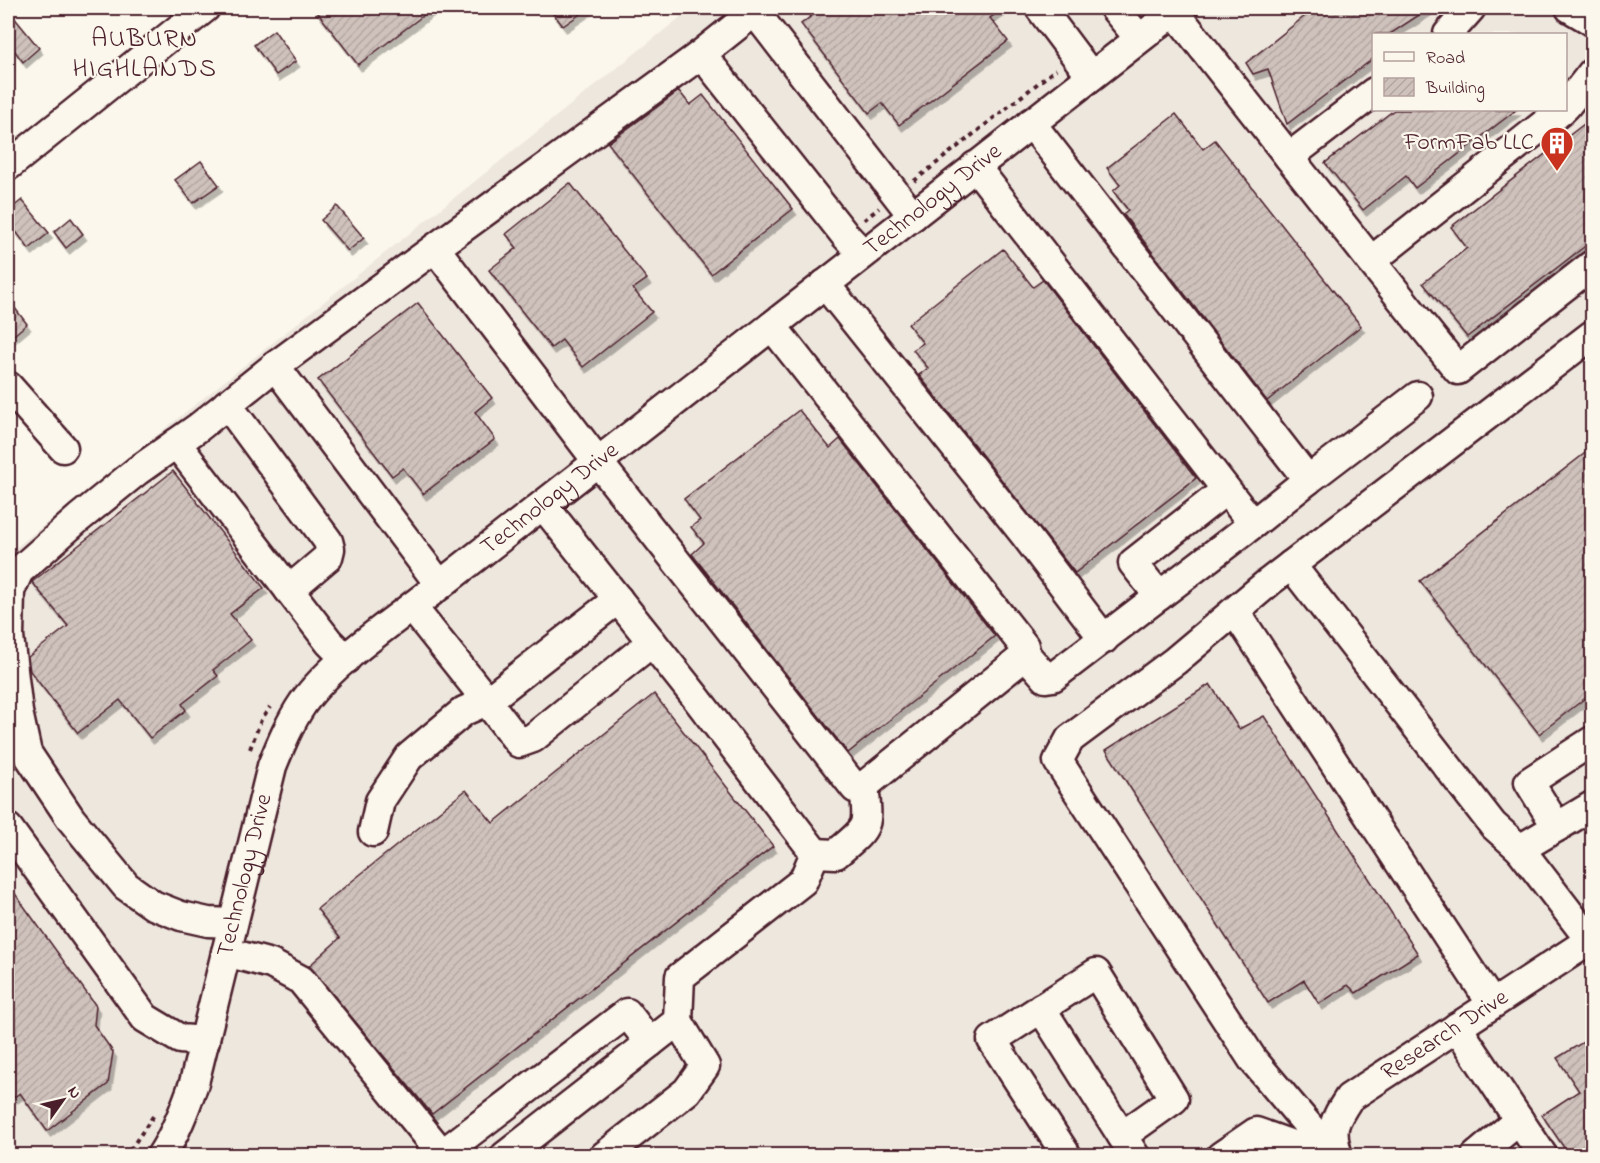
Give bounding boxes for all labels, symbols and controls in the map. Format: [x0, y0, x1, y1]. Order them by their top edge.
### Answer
district label: AUBURN HIGHLANDS [72, 21, 218, 89]
legend [1372, 33, 1567, 111]
text: Road [1426, 46, 1465, 72]
text: Building [1425, 76, 1485, 103]
building icon: FormFab LLC [1539, 125, 1575, 172]
place label: FormFab LLC [1403, 126, 1534, 161]
street label: Technology Drive [856, 135, 1010, 265]
street label: Technology Drive [473, 434, 627, 564]
street label: Technology Drive [208, 790, 282, 961]
street label: Research Drive [1374, 981, 1516, 1090]
north arrow [33, 1070, 93, 1130]
text: N [61, 1082, 87, 1104]

